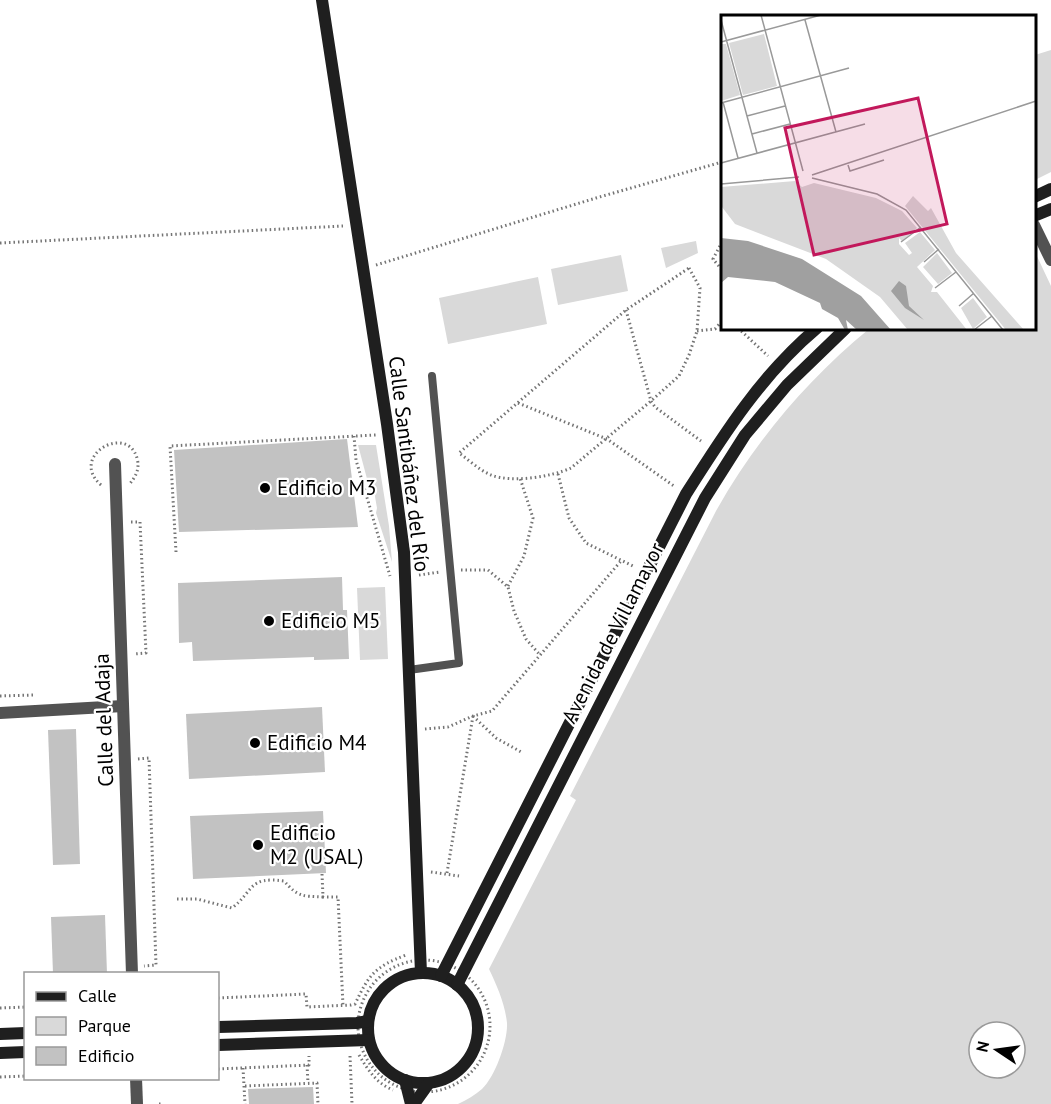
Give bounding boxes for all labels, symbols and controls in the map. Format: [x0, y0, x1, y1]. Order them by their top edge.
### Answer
inset map [721, 15, 1036, 330]
street label: Calle Santibáñez del Río [383, 354, 436, 573]
place label: Edificio M3 [277, 474, 377, 501]
marker: Edificio M3 [258, 481, 272, 495]
street label: Avenida de Villamayor [555, 538, 670, 728]
place label: Edificio M5 [281, 607, 381, 634]
marker: Edificio M5 [262, 614, 276, 628]
street label: Calle del Adaja [88, 653, 119, 787]
place label: Edificio M4 [267, 729, 367, 756]
marker: Edificio M4 [248, 736, 262, 750]
place label: Edificio M2 (USAL) [270, 819, 363, 870]
marker: Edificio M2 (USAL) [251, 838, 265, 852]
legend [24, 972, 219, 1080]
text: Calle [78, 984, 117, 1007]
text: Parque [78, 1014, 131, 1037]
north arrow [967, 1020, 1027, 1080]
text: N [971, 1039, 993, 1054]
text: Edificio [78, 1044, 134, 1067]

